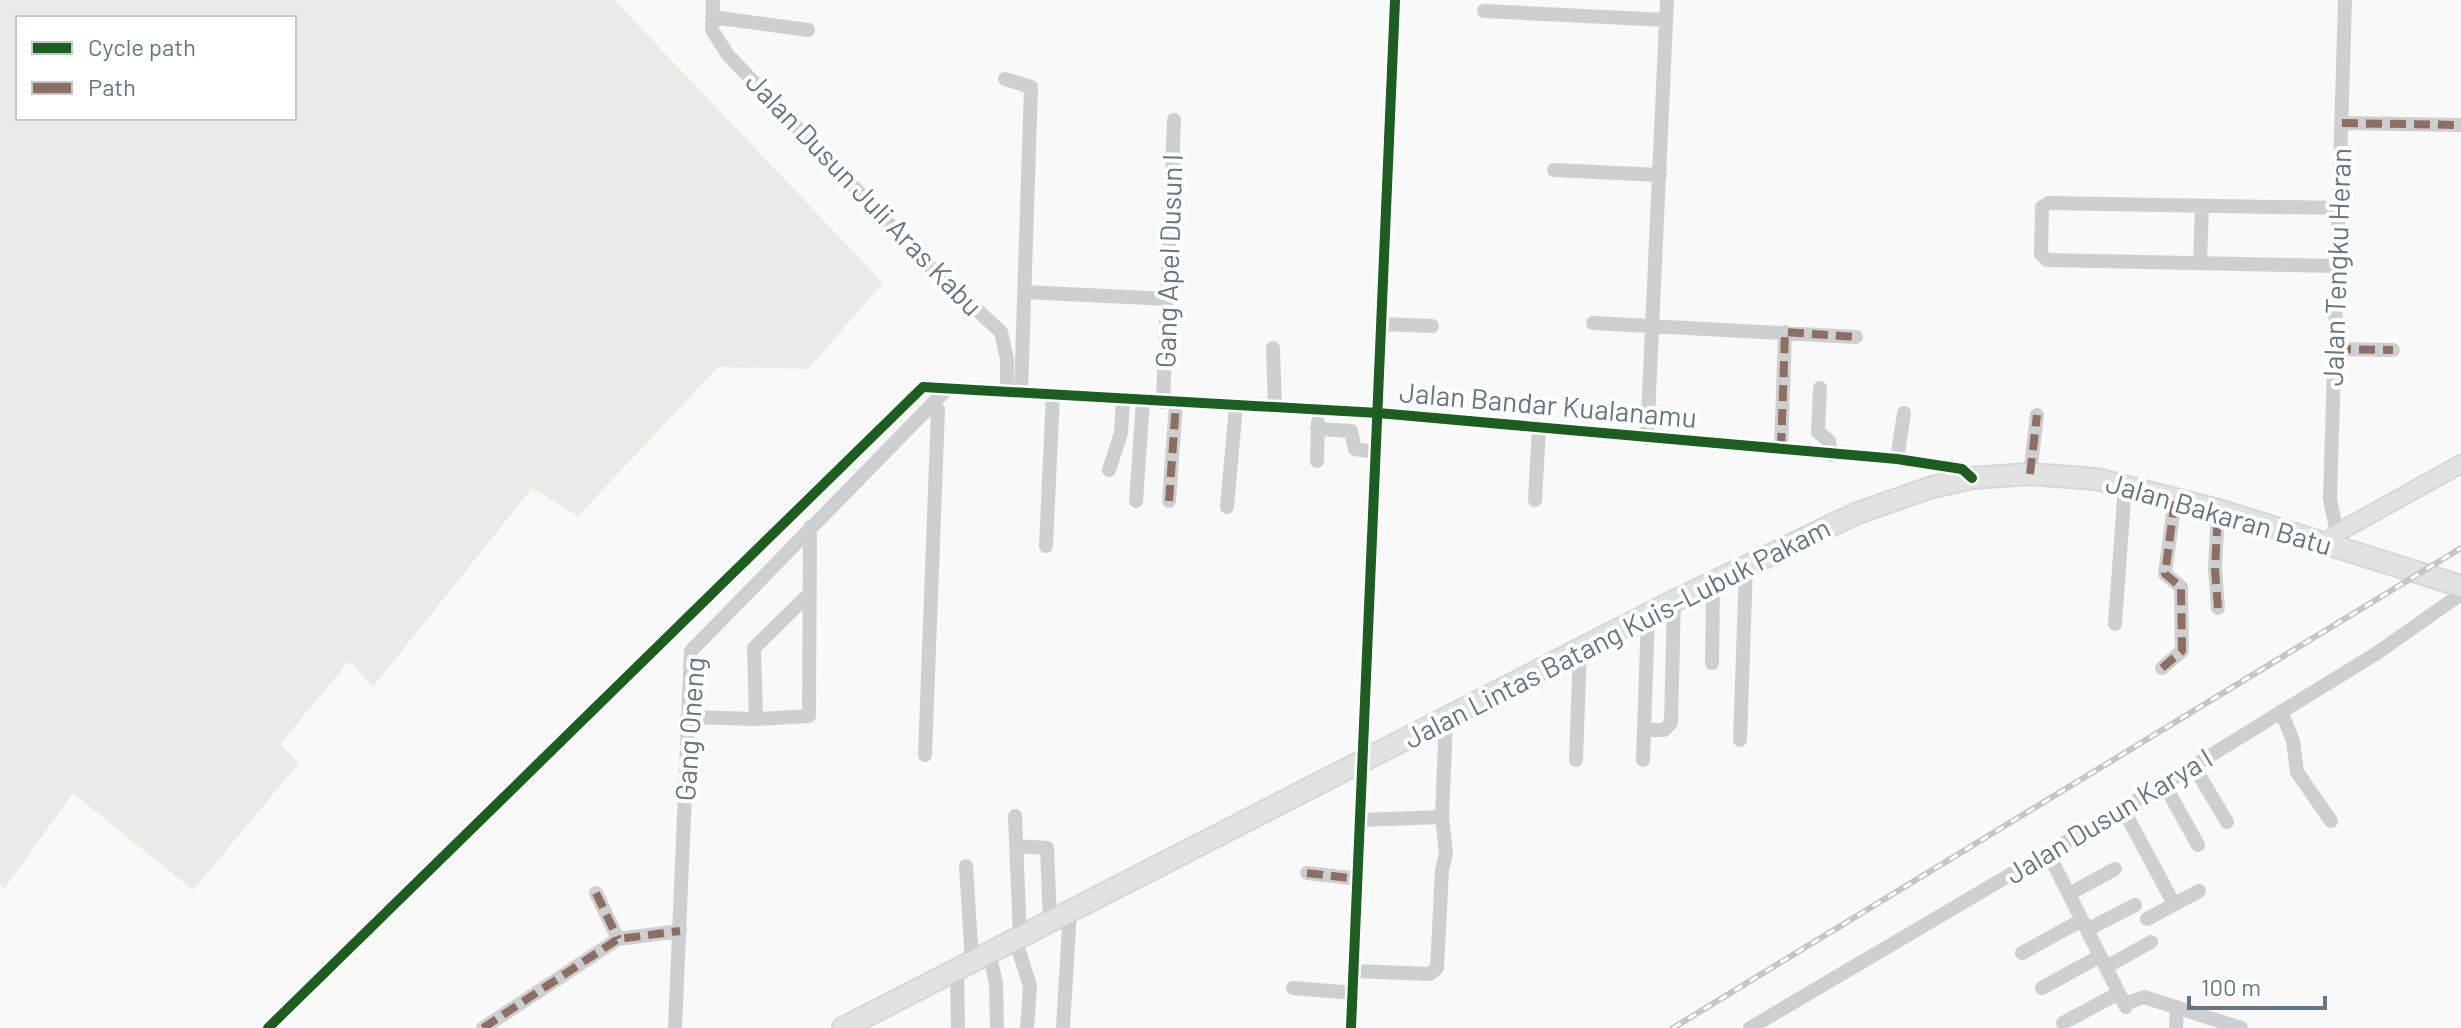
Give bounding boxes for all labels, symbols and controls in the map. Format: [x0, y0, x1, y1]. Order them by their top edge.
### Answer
legend [16, 16, 296, 120]
text: Cycle path [88, 32, 196, 61]
street label: Jalan Dusun Juli Aras Kabu [739, 64, 990, 322]
text: Path [88, 72, 136, 101]
street label: Jalan Tengku Heran [2315, 147, 2357, 387]
street label: Gang Apel Dusun I [1147, 153, 1189, 369]
street label: Jalan Bandar Kualanamu [1398, 374, 1698, 434]
street label: Jalan Bakaran Batu [2102, 465, 2336, 562]
street label: Jalan Lintas Batang Kuis–Lubuk Pakam [1398, 509, 1835, 755]
street label: Gang Oneng [667, 656, 711, 802]
street label: Jalan Dusun Karya I [1999, 740, 2218, 890]
scale bar [2189, 960, 2325, 1010]
text: 100 m [2201, 972, 2261, 1001]

